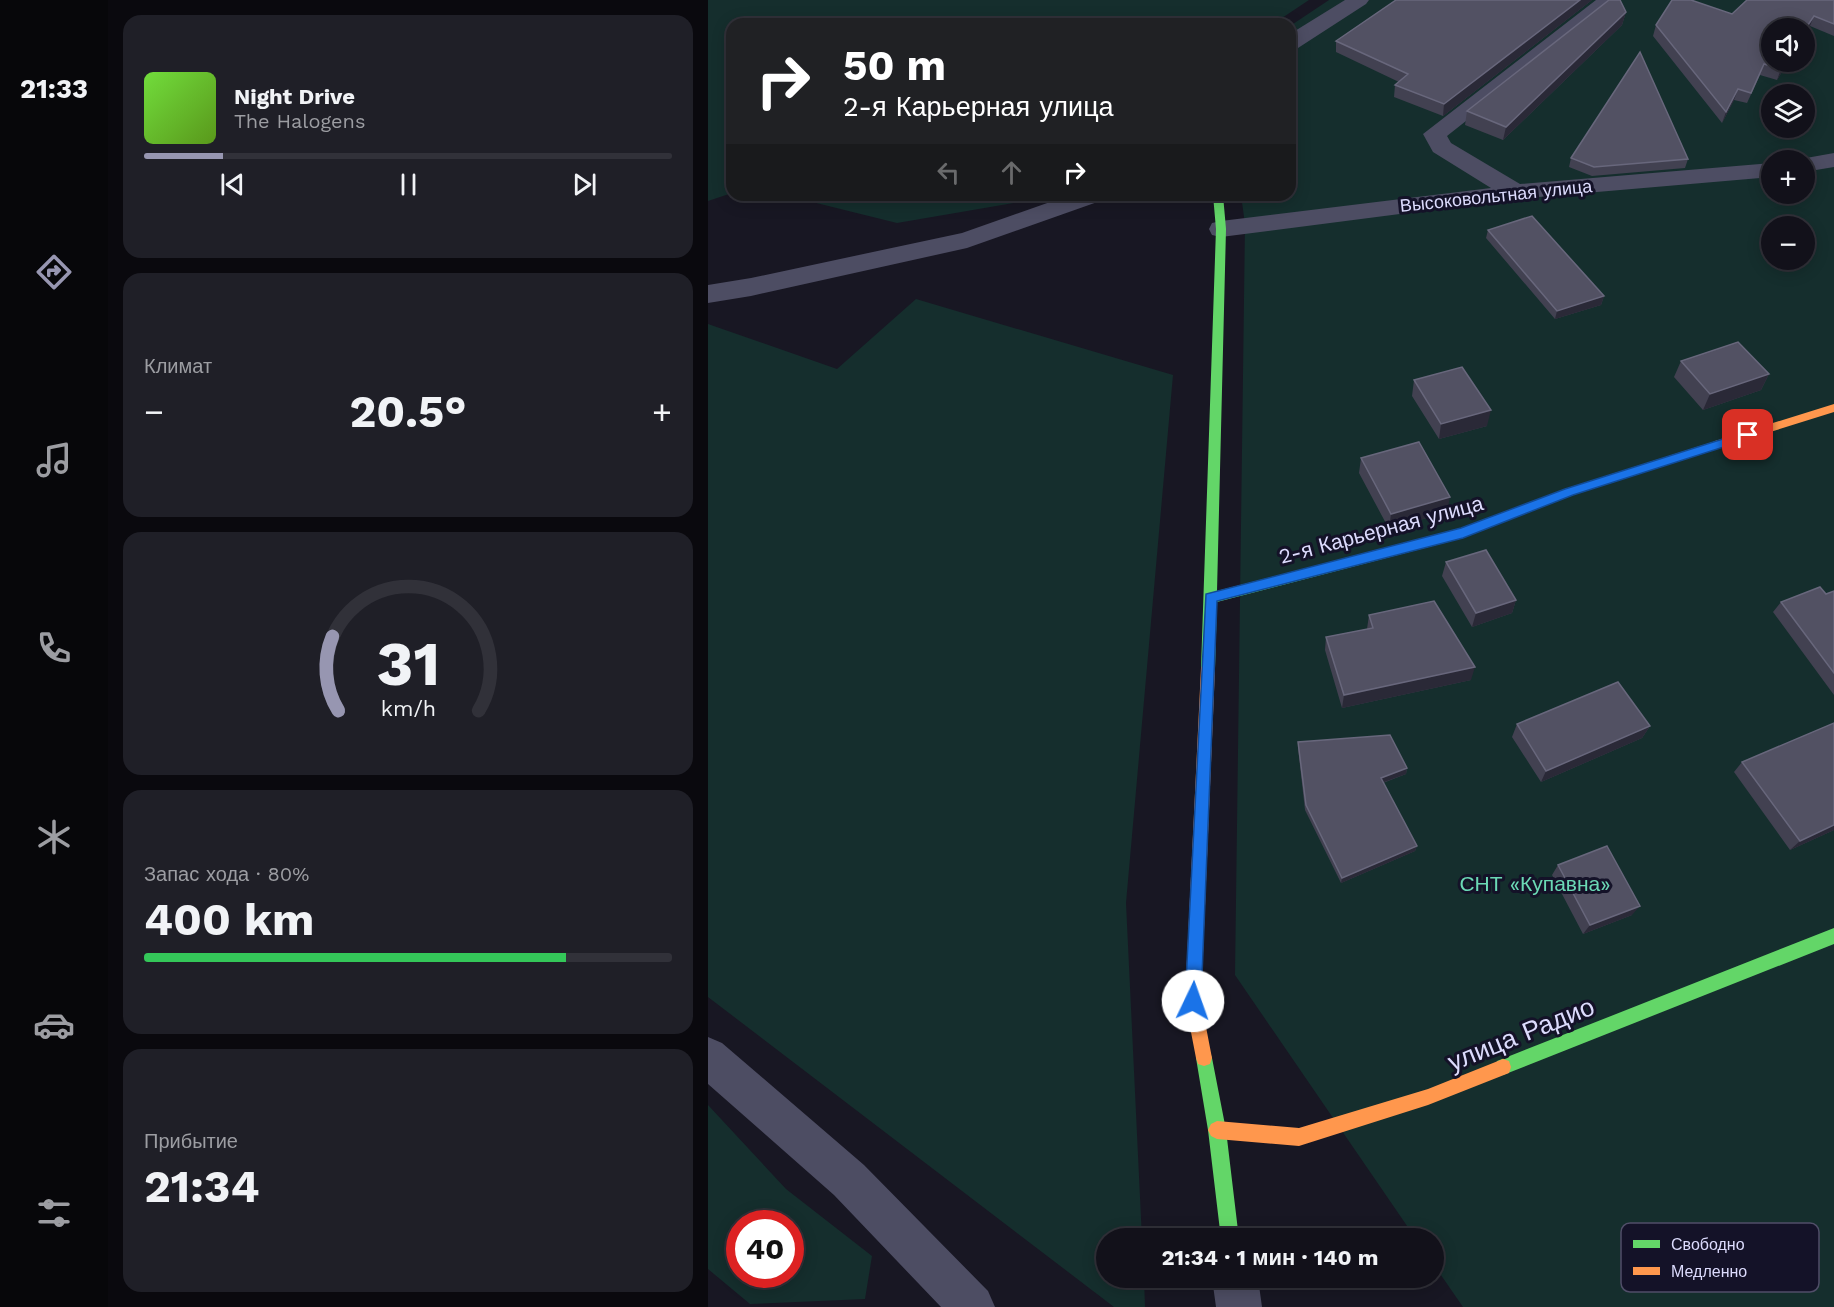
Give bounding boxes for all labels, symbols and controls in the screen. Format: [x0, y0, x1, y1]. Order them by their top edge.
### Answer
map controls [1761, 18, 1815, 270]
button: sound [1761, 18, 1815, 72]
text: 50 m [843, 41, 946, 90]
icon: right [744, 42, 822, 120]
text: 21:33 [20, 73, 88, 105]
text: Night Drive [234, 84, 355, 109]
button: layers [1761, 84, 1815, 138]
text: 2-я Карьерная улица [843, 91, 1114, 123]
text: The Halogens [234, 109, 366, 133]
button: + [1761, 150, 1815, 204]
icon: left [932, 156, 965, 189]
icon: ahead [995, 156, 1028, 189]
icon: right [1058, 156, 1091, 189]
icon: previous [216, 168, 249, 201]
icon: pause [392, 168, 425, 201]
icon: next [568, 168, 601, 201]
street label: Высоковольтная улица [1399, 175, 1594, 216]
button: − [1761, 216, 1815, 270]
icon: directions [33, 251, 75, 293]
text: Климат [144, 354, 212, 378]
text: 20.5° [350, 385, 466, 438]
text: − [144, 392, 164, 431]
text: + [652, 392, 672, 431]
pin [1722, 409, 1773, 460]
icon: arrive [1731, 418, 1764, 451]
icon: music [33, 439, 75, 481]
street label: 2-я Карьерная улица [1276, 490, 1486, 569]
icon: phone [33, 627, 75, 669]
text: 31 [376, 627, 440, 700]
text: km/h [380, 696, 436, 721]
icon: climate [33, 816, 75, 858]
text: Запас хода · 80% [144, 862, 309, 886]
park label: СНТ «Купавна» [1459, 871, 1611, 896]
text: 400 km [144, 893, 314, 946]
position arrow [1161, 969, 1225, 1033]
street label: улица Радио [1443, 991, 1599, 1077]
icon: car [33, 1004, 75, 1046]
text: Прибытие [144, 1129, 238, 1153]
text: 21:34 [144, 1160, 260, 1213]
icon: filters [33, 1192, 75, 1234]
speed limit sign: 40 [726, 1210, 804, 1288]
legend [1621, 1223, 1819, 1292]
text: Свободно [1671, 1235, 1745, 1254]
text: 21:34 · 1 мин · 140 m [1161, 1245, 1379, 1270]
text: Медленно [1671, 1262, 1747, 1281]

